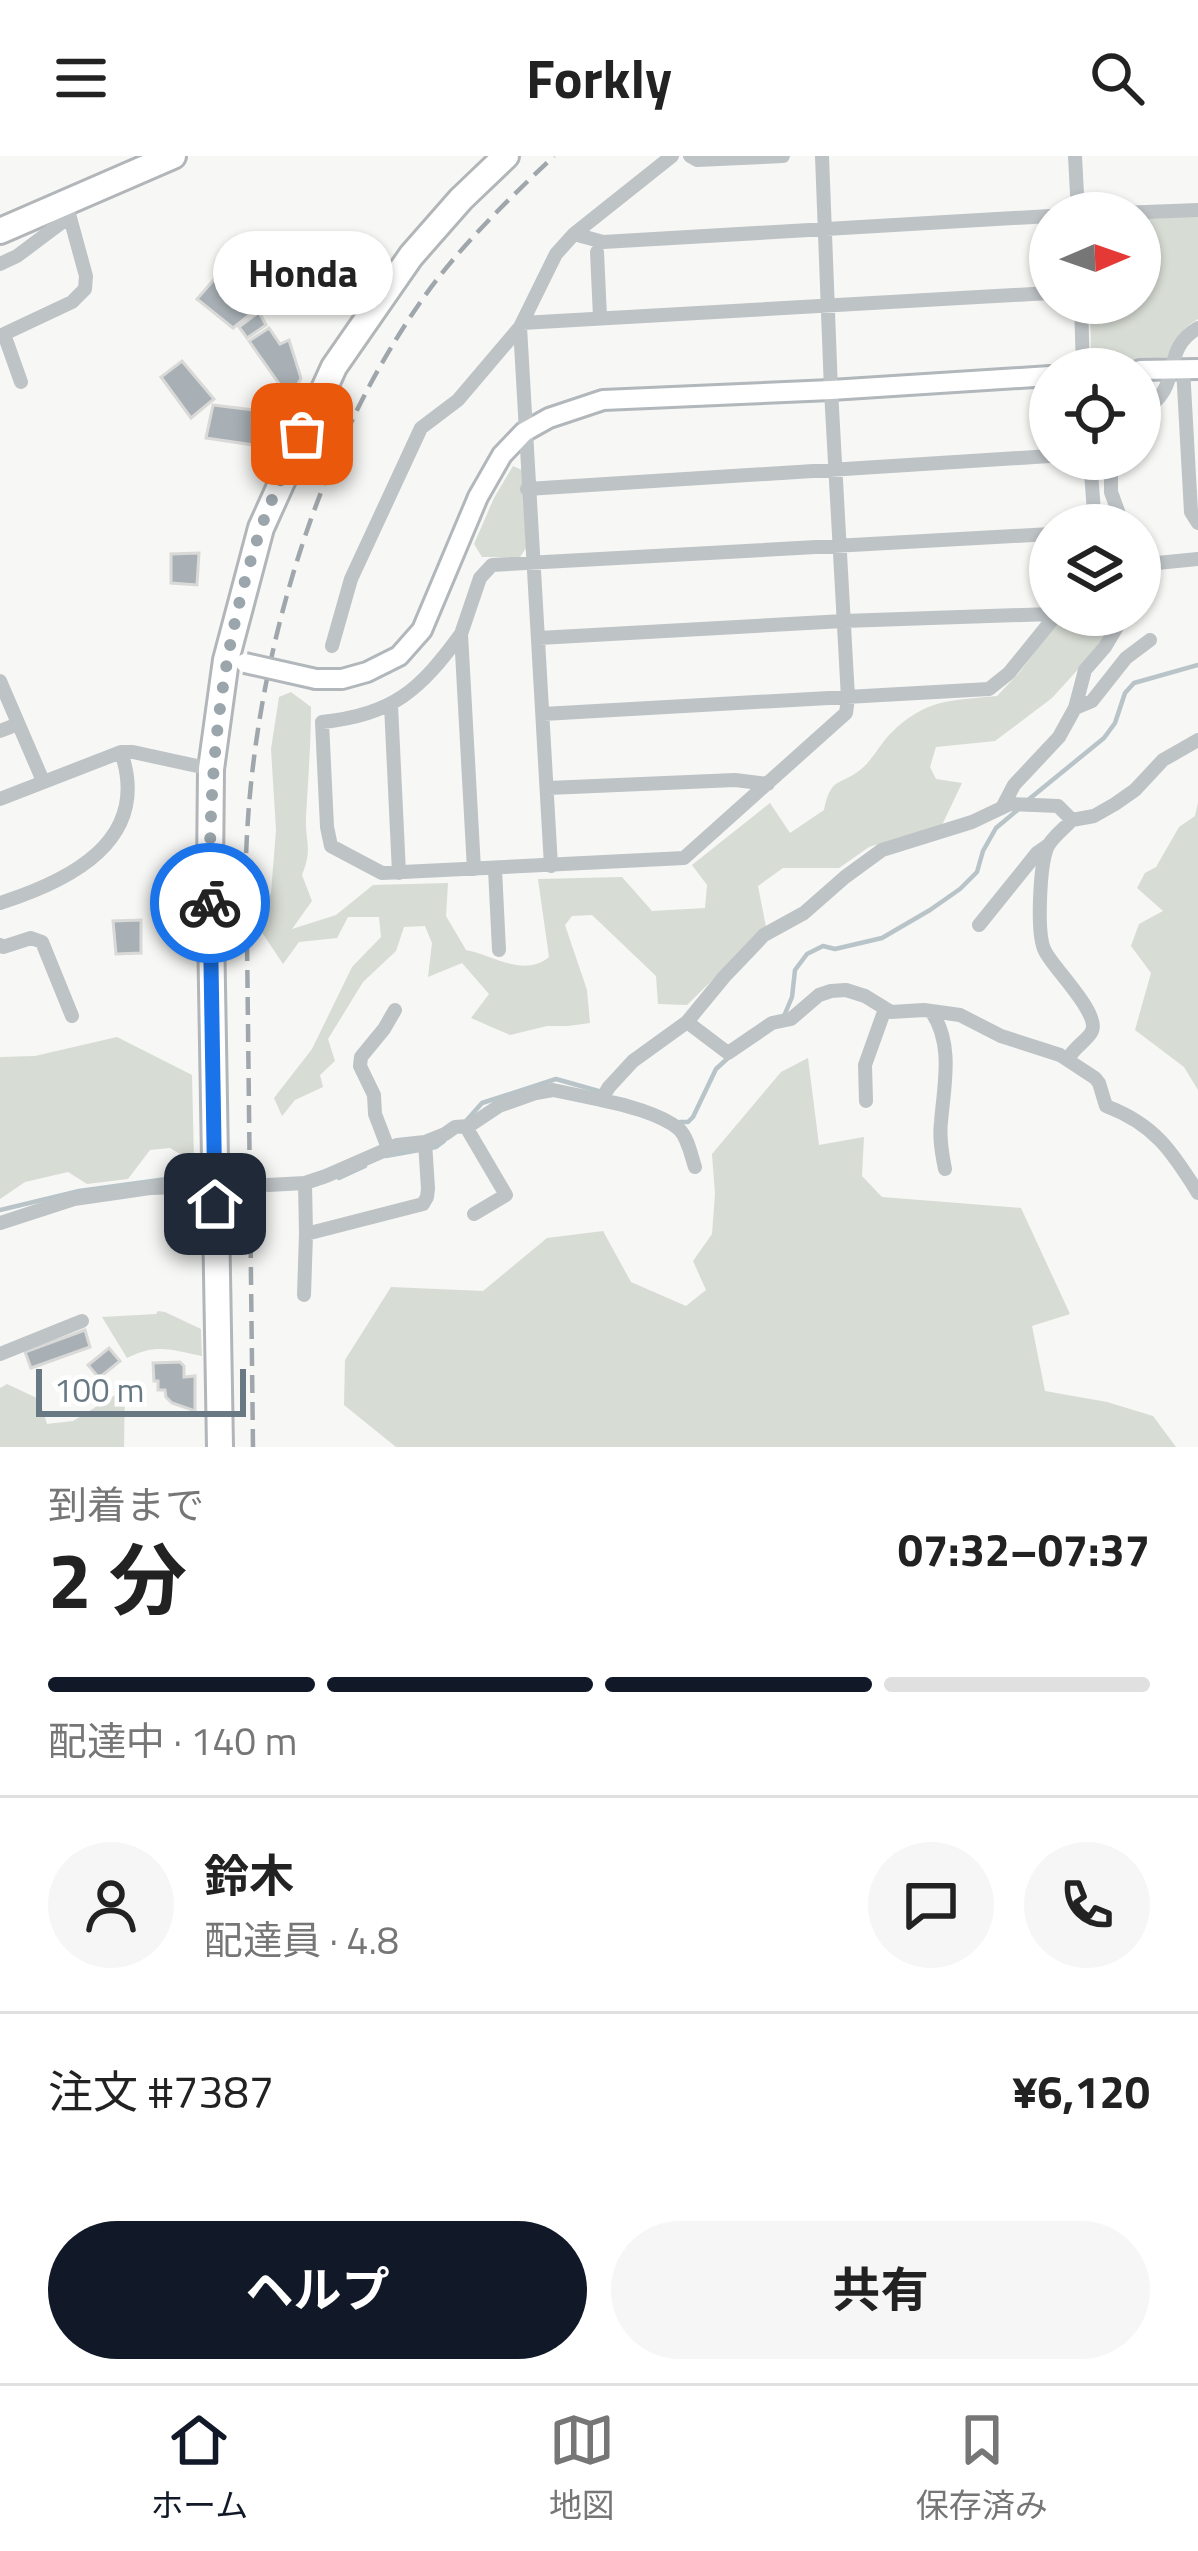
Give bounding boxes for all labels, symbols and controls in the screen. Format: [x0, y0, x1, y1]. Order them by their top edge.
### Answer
text: Forkly [526, 37, 672, 119]
icon: menu [48, 45, 114, 111]
icon: search [1084, 45, 1150, 111]
north arrow [1029, 192, 1161, 324]
map controls [1029, 192, 1161, 636]
callout: Honda [212, 230, 392, 314]
text: Honda [248, 243, 358, 302]
button: locate [1029, 348, 1161, 480]
pin [251, 383, 353, 485]
icon: bag [269, 401, 335, 467]
button: layers [1029, 504, 1161, 636]
courier [150, 843, 270, 963]
icon: bike [177, 870, 243, 936]
pin [164, 1153, 266, 1255]
icon: home [182, 1171, 248, 1237]
scale bar [36, 1363, 246, 1416]
text: 100 m [54, 1365, 144, 1415]
text: 到着まで [48, 1475, 204, 1534]
text: 07:32–07:37 [898, 1515, 1150, 1583]
text: 2 分 [48, 1520, 187, 1638]
text: 配達中 · 140 m [48, 1711, 297, 1770]
text: 鈴木 [204, 1841, 294, 1909]
button: person [48, 1842, 174, 1968]
button: chat [868, 1842, 994, 1968]
button: phone [1024, 1842, 1150, 1968]
text: 配達員 · 4.8 [204, 1910, 399, 1969]
text: 注文 #7387 [48, 2057, 274, 2125]
text: ¥6,120 [1012, 2057, 1150, 2125]
button: ヘルプ [48, 2221, 587, 2359]
button: 共有 [611, 2221, 1150, 2359]
tab: ホーム [150, 2407, 248, 2530]
tab: 地図 [549, 2407, 615, 2530]
tab: 保存済み [916, 2407, 1048, 2530]

